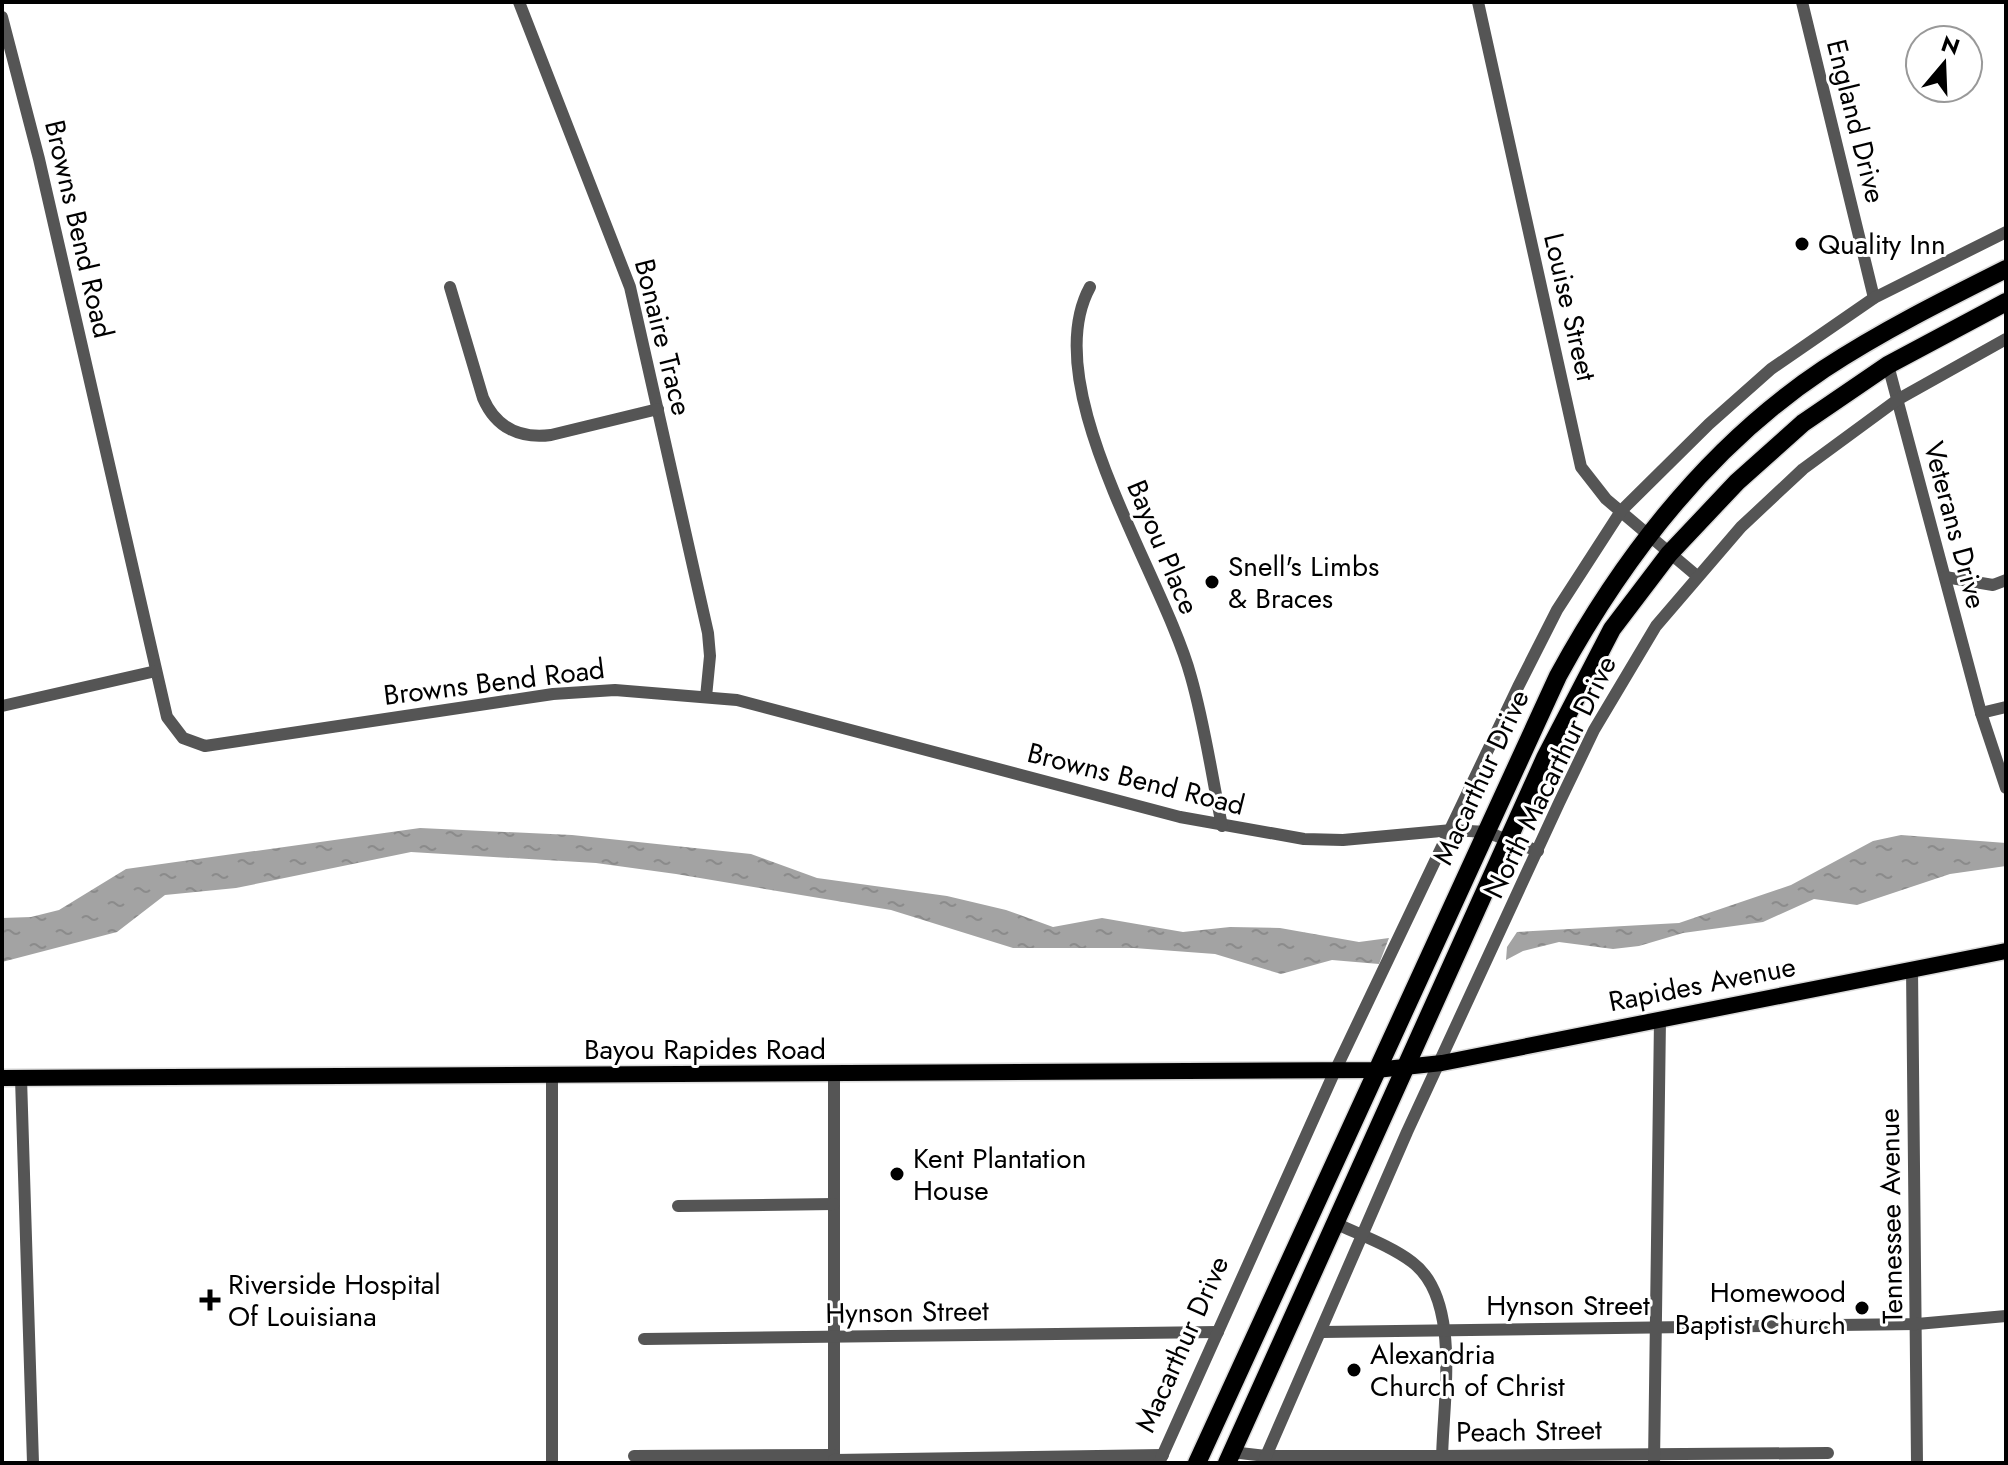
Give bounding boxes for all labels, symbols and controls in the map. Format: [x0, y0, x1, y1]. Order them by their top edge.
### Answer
north arrow [1904, 24, 1984, 104]
text: N [1937, 27, 1964, 63]
street label: England Drive [1816, 35, 1896, 207]
street label: Browns Bend Road [34, 116, 124, 342]
place label: Quality Inn [1818, 224, 1946, 265]
street label: Louise Street [1533, 229, 1607, 385]
marker: Quality Inn [1793, 235, 1811, 253]
street label: Bonaire Trace [624, 254, 702, 420]
street label: Veterans Drive [1913, 437, 1997, 613]
street label: Bayou Place [1116, 473, 1210, 621]
place label: Snell's Limbs & Braces [1228, 546, 1379, 619]
marker: Snell's Limbs & Braces [1203, 573, 1221, 591]
street label: Browns Bend Road [381, 648, 607, 716]
street label: North Macarthur Drive [1473, 649, 1627, 905]
street label: Macarthur Drive [1422, 683, 1540, 871]
street label: Browns Bend Road [1023, 732, 1249, 826]
street label: Rapides Avenue [1605, 946, 1799, 1022]
street label: Bayou Rapides Road [584, 1029, 826, 1070]
street label: Tennessee Avenue [1869, 1108, 1913, 1324]
place label: Kent Plantation House [913, 1138, 1086, 1211]
marker: Kent Plantation House [888, 1165, 906, 1183]
street label: Macarthur Drive [1125, 1249, 1239, 1439]
place label: Riverside Hospital Of Louisiana [228, 1264, 441, 1337]
place label: Homewood Baptist Church [1675, 1272, 1846, 1345]
street label: Hynson Street [1486, 1285, 1650, 1326]
marker: Riverside Hospital Of Louisiana [199, 1289, 221, 1311]
street label: Hynson Street [825, 1290, 989, 1334]
marker: Homewood Baptist Church [1853, 1299, 1871, 1317]
place label: Alexandria Church of Christ [1370, 1334, 1565, 1407]
marker: Alexandria Church of Christ [1345, 1361, 1363, 1379]
street label: Peach Street [1456, 1409, 1602, 1453]

